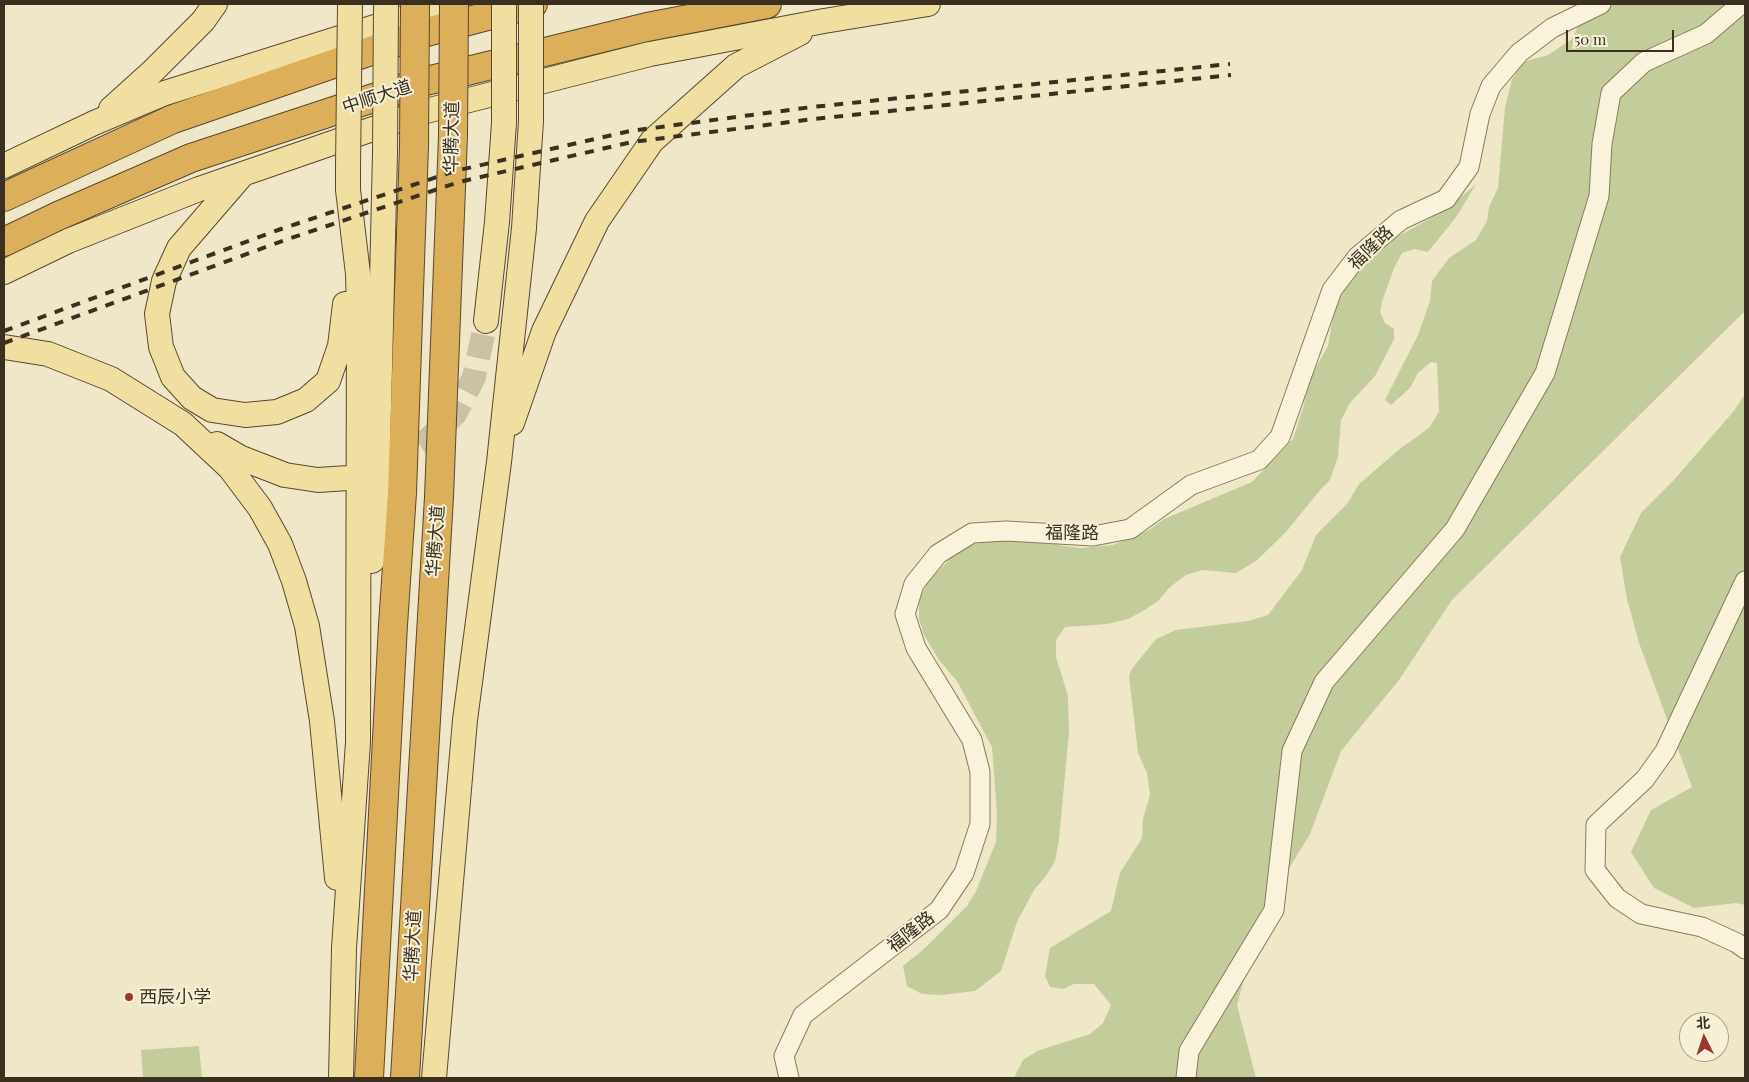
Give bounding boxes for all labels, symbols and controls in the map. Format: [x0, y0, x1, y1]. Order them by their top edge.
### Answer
scale bar [1569, 20, 1676, 52]
text: 50 m [1574, 29, 1606, 49]
street label: 中顺大道 [339, 76, 415, 118]
street label: 华腾大道 [441, 101, 463, 173]
street label: 福隆路 [1344, 221, 1398, 275]
street label: 华腾大道 [423, 504, 449, 578]
street label: 福隆路 [1045, 522, 1099, 544]
street label: 福隆路 [883, 907, 939, 957]
street label: 华腾大道 [400, 909, 426, 983]
place label: 西辰小学 [139, 986, 211, 1008]
marker: 西辰小学 [123, 991, 135, 1003]
north arrow [1679, 1012, 1729, 1062]
text: 北 [1695, 1013, 1711, 1033]

